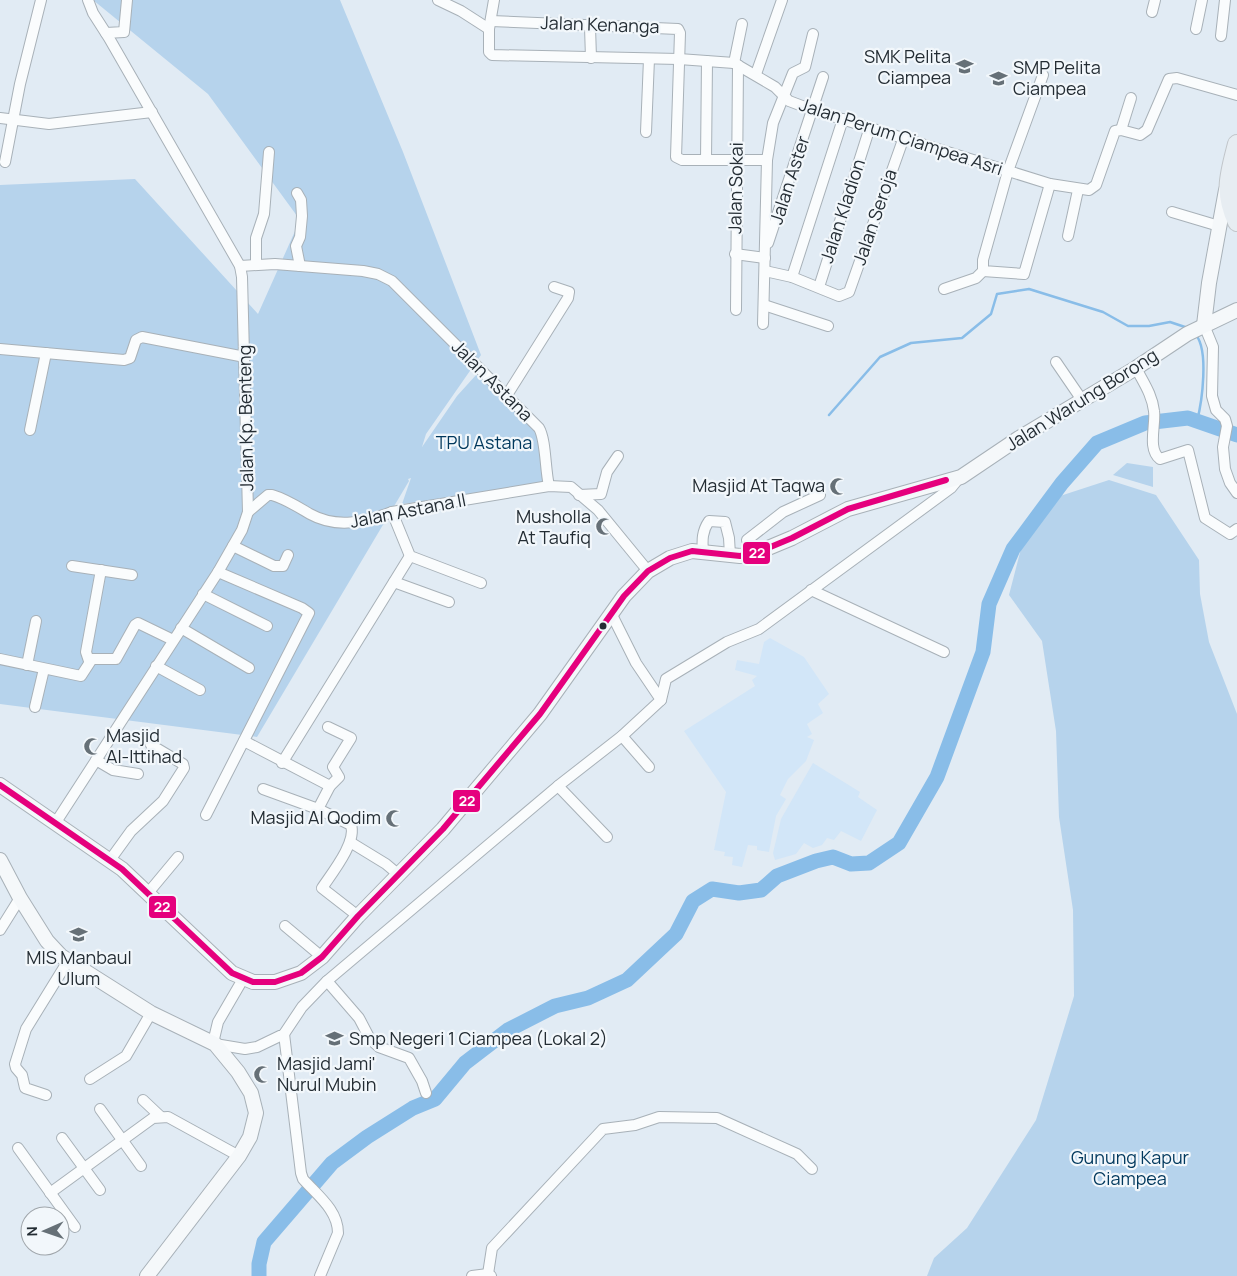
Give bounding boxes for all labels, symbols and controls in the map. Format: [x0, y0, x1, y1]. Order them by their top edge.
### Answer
street label: Jalan Kenanga [540, 10, 660, 38]
place label: SMK Pelita Ciampea [864, 44, 951, 89]
place label: SMP Pelita Ciampea [1013, 55, 1101, 100]
school or university icon: SMK Pelita Ciampea [955, 57, 975, 77]
school or university icon: SMP Pelita Ciampea [989, 68, 1009, 88]
street label: Jalan Perum Ciampea Asri [796, 92, 1006, 180]
street label: Jalan Aster [763, 132, 815, 227]
street label: Jalan Sokai [722, 142, 748, 234]
street label: Jalan Kladion [814, 156, 870, 266]
street label: Jalan Seroja [846, 166, 902, 268]
street label: Jalan Astana [447, 334, 539, 426]
street label: Jalan Warung Borong [1001, 343, 1162, 456]
street label: Jalan Kp. Benteng [232, 345, 258, 491]
park label: TPU Astana [436, 430, 532, 454]
place label: Masjid At Taqwa [692, 473, 825, 497]
mosque icon: Masjid At Taqwa [829, 476, 849, 496]
street label: Jalan Astana II [348, 487, 468, 533]
place label: Musholla At Taufiq [516, 504, 591, 549]
mosque icon: Musholla At Taufiq [595, 517, 615, 537]
line badge: 22 [742, 541, 771, 565]
text: 22 [749, 543, 765, 562]
unlabelled marker [598, 621, 608, 631]
place label: Masjid Al-Ittihad [106, 723, 182, 768]
mosque icon: Masjid Al-Ittihad [82, 736, 102, 756]
line badge: 22 [452, 789, 481, 813]
text: 22 [459, 791, 475, 810]
place label: Masjid Al Qodim [250, 805, 381, 829]
mosque icon: Masjid Al Qodim [385, 808, 405, 828]
line badge: 22 [148, 895, 177, 919]
text: 22 [154, 897, 170, 916]
school or university icon: MIS Manbaul Ulum [69, 925, 89, 945]
place label: MIS Manbaul Ulum [26, 945, 132, 990]
place label: Smp Negeri 1 Ciampea (Lokal 2) [349, 1026, 608, 1050]
school or university icon: Smp Negeri 1 Ciampea (Lokal 2) [325, 1029, 345, 1049]
place label: Masjid Jami' Nurul Mubin [277, 1051, 376, 1096]
mosque icon: Masjid Jami' Nurul Mubin [253, 1064, 273, 1084]
park label: Gunung Kapur Ciampea [1071, 1145, 1190, 1190]
north arrow [20, 1206, 70, 1256]
text: N [22, 1226, 41, 1237]

